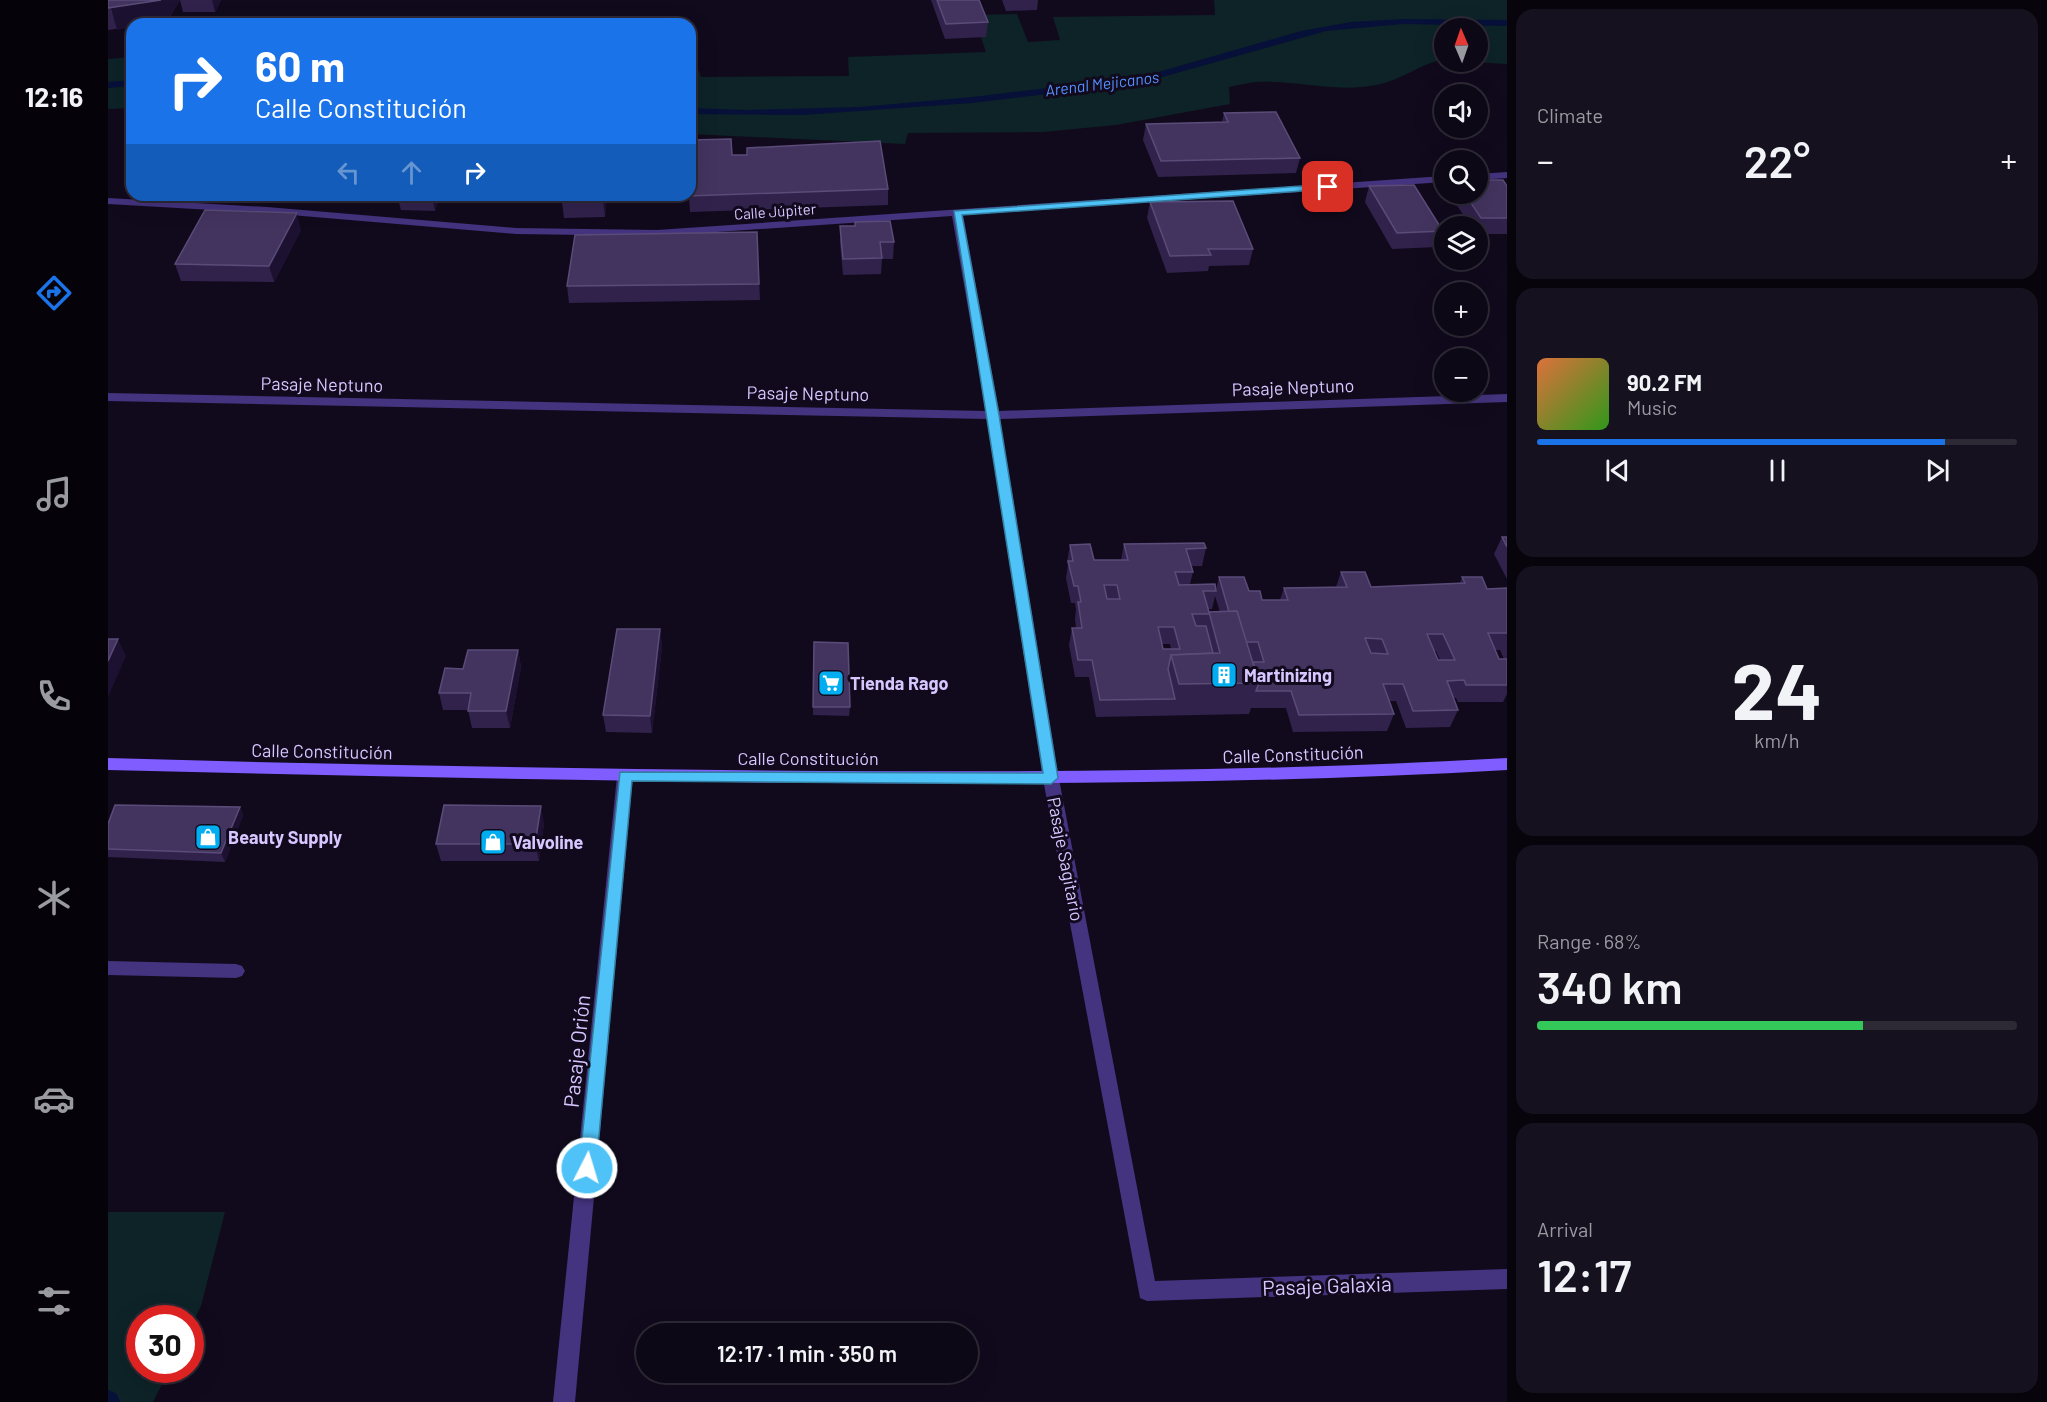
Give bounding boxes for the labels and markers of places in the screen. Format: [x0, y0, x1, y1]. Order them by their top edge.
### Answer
pin [1302, 161, 1353, 212]
building icon: Martinizing [1209, 660, 1239, 690]
place label: Martinizing [1244, 664, 1332, 686]
supermarket icon: Tienda Rago [816, 668, 846, 698]
place label: Tienda Rago [850, 672, 949, 694]
shop icon: Beauty Supply [193, 822, 223, 852]
place label: Beauty Supply [228, 826, 342, 848]
shop icon: Valvoline [478, 827, 508, 857]
place label: Valvoline [512, 831, 584, 853]

